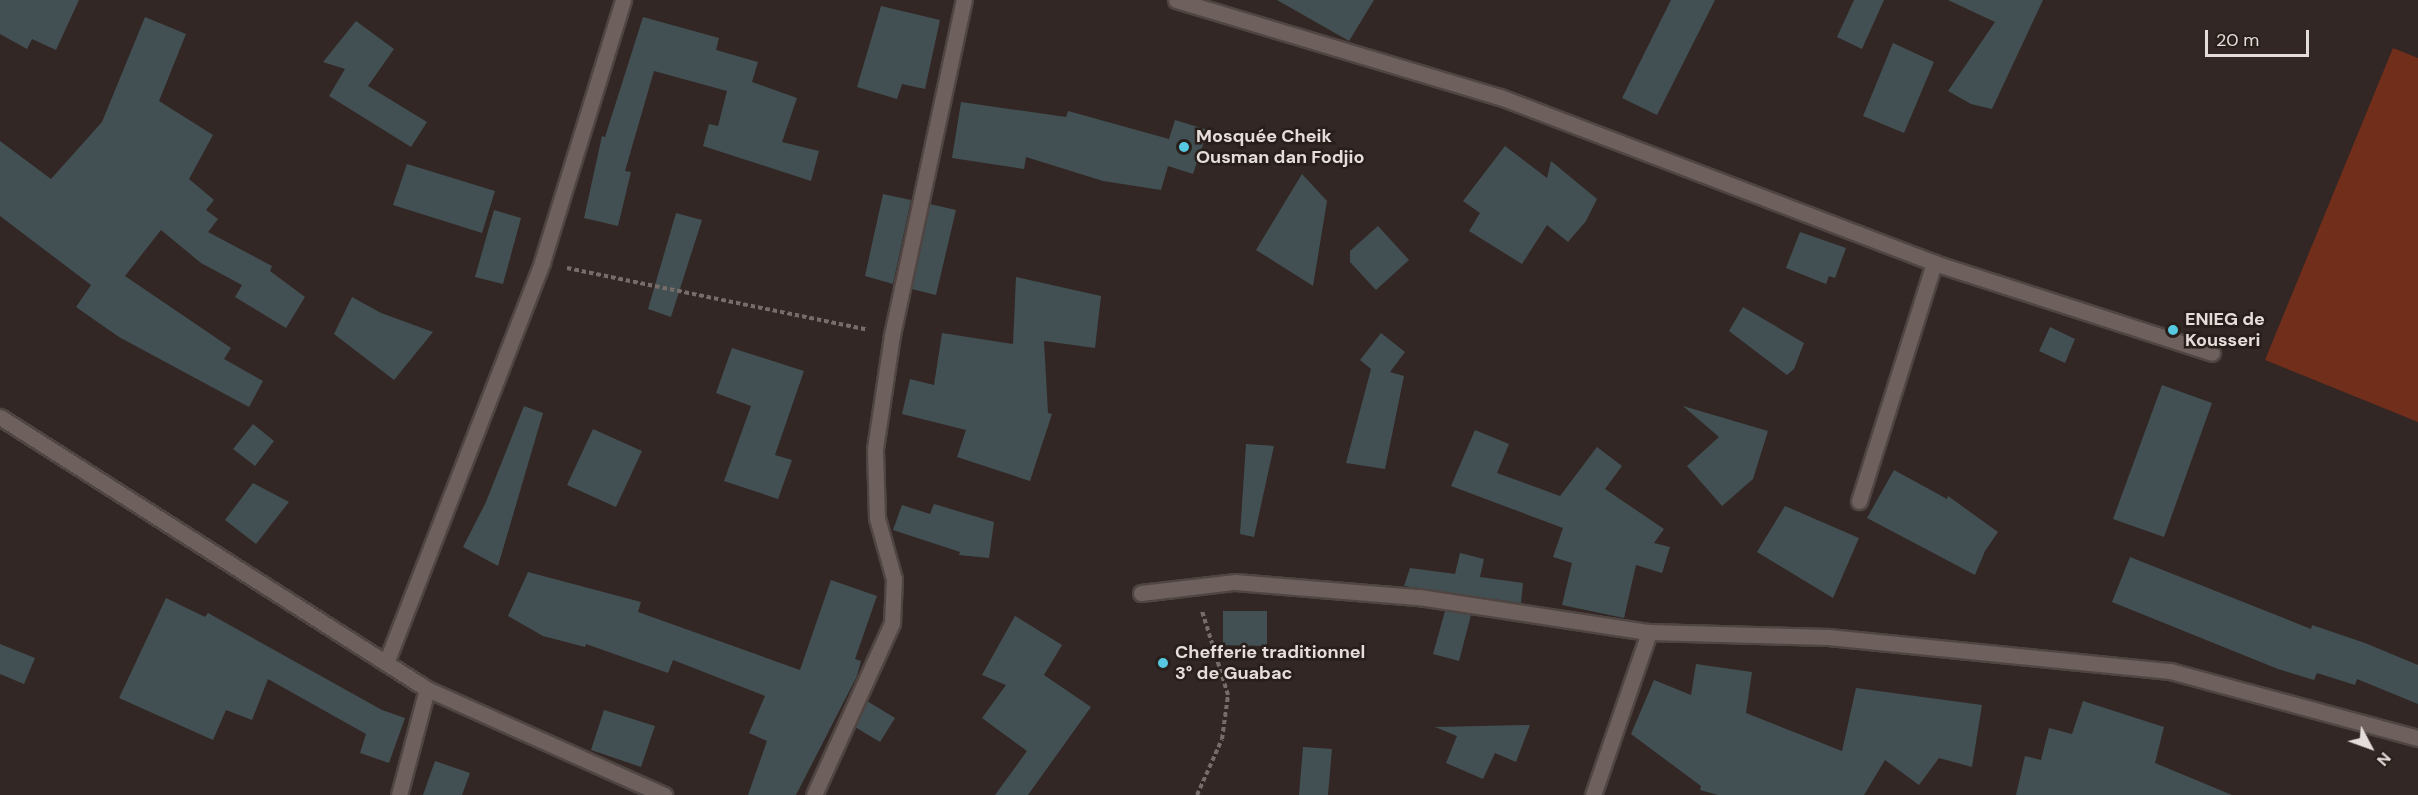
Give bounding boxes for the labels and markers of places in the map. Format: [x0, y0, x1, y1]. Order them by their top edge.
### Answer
place label: Mosquée Cheik Ousman dan Fodjio [1196, 126, 1364, 168]
marker: Mosquée Cheik Ousman dan Fodjio [1177, 140, 1191, 154]
place label: ENIEG de Kousseri [2185, 309, 2265, 352]
marker: ENIEG de Kousseri [2166, 323, 2180, 337]
place label: Chefferie traditionnel 3° de Guabac [1175, 642, 1365, 684]
marker: Chefferie traditionnel 3° de Guabac [1156, 656, 1170, 670]

